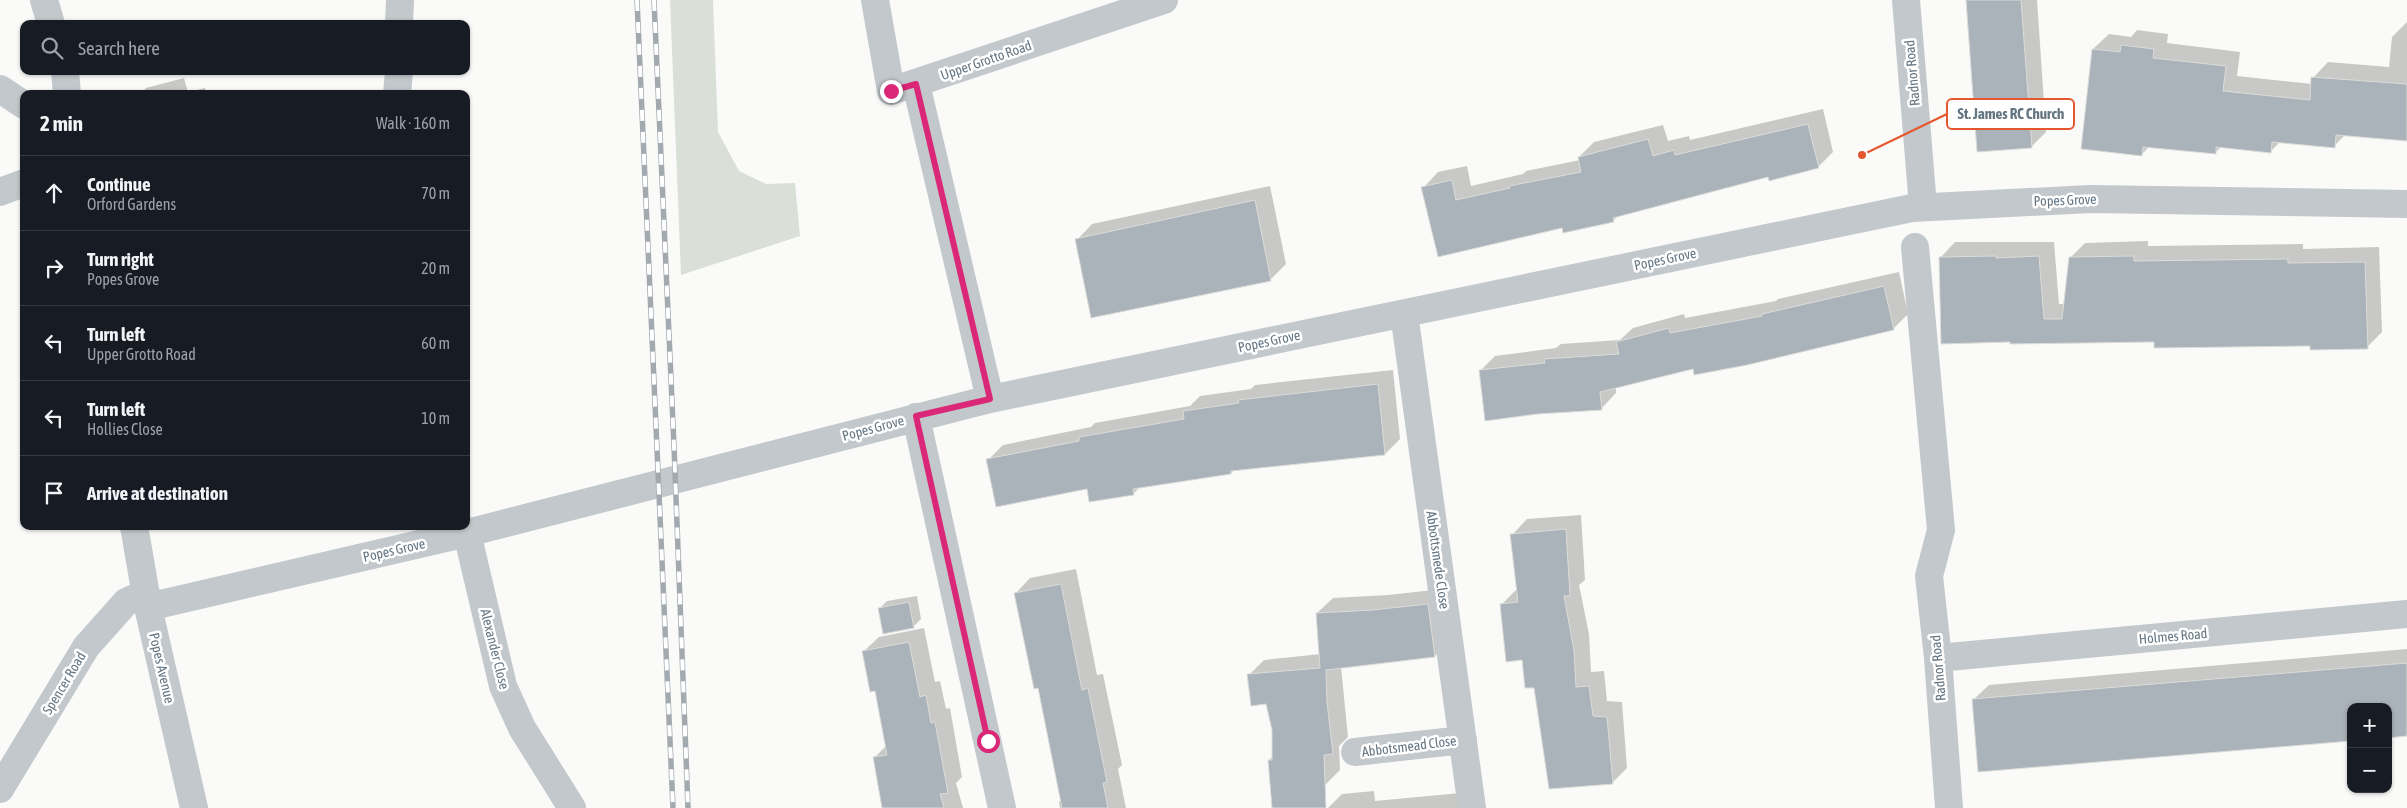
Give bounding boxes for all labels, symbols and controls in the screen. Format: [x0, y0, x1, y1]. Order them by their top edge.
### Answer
search box [20, 20, 470, 75]
icon: search [38, 34, 66, 62]
text: Search here [78, 37, 160, 59]
street label: Upper Grotto Road [938, 37, 1034, 83]
street label: Radnor Road [1901, 39, 1923, 107]
route end [880, 80, 903, 103]
callout: St. James RC Church [1947, 99, 2074, 129]
text: St. James RC Church [1958, 105, 2064, 122]
text: 2 min [40, 111, 83, 135]
text: Walk · 160 m [376, 114, 450, 132]
text: Continue [87, 173, 151, 195]
icon: ahead [40, 179, 68, 207]
text: 70 m [421, 184, 450, 202]
street label: Popes Grove [2033, 191, 2097, 209]
text: Orford Gardens [87, 195, 176, 213]
street label: Popes Grove [1632, 245, 1698, 273]
text: Turn right [87, 248, 154, 270]
icon: right [40, 254, 68, 282]
text: 20 m [421, 259, 450, 277]
text: Popes Grove [87, 270, 159, 288]
text: Turn left [87, 323, 145, 345]
street label: Popes Grove [1236, 327, 1302, 355]
icon: left [40, 329, 68, 357]
text: 60 m [421, 334, 450, 352]
text: Upper Grotto Road [87, 345, 196, 363]
text: Turn left [87, 398, 145, 420]
icon: left [40, 404, 68, 432]
text: 10 m [421, 409, 450, 427]
street label: Popes Grove [840, 412, 906, 444]
text: Hollies Close [87, 420, 163, 438]
icon: arrive [40, 479, 68, 507]
text: Arrive at destination [87, 482, 228, 504]
street label: Abbottsmede Close [1423, 510, 1453, 610]
street label: Popes Grove [361, 535, 427, 565]
street label: Alexander Close [477, 607, 513, 691]
street label: Holmes Road [2138, 625, 2208, 647]
street label: Popes Avenue [146, 631, 178, 705]
street label: Radnor Road [1927, 634, 1949, 702]
street label: Spencer Road [39, 649, 89, 717]
map controls [2347, 703, 2392, 793]
button: + [2347, 703, 2392, 748]
route start [977, 730, 1000, 753]
street label: Abbotsmead Close [1361, 732, 1457, 760]
button: − [2347, 748, 2392, 793]

